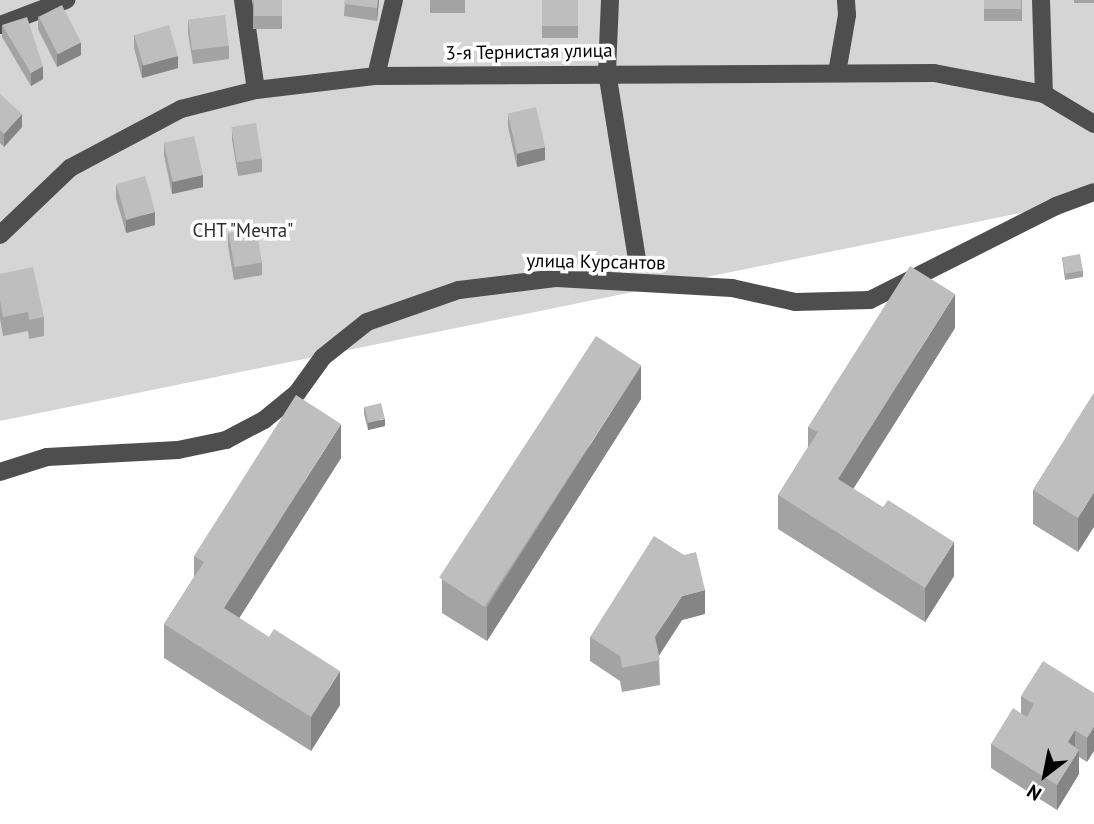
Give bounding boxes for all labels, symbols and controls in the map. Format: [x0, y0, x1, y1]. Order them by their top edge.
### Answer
street label: 3-я Тернистая улица [445, 39, 613, 65]
park label: СНТ "Мечта" [192, 220, 294, 242]
street label: улица Курсантов [526, 249, 666, 275]
north arrow [1010, 740, 1080, 810]
text: N [1022, 779, 1046, 806]

